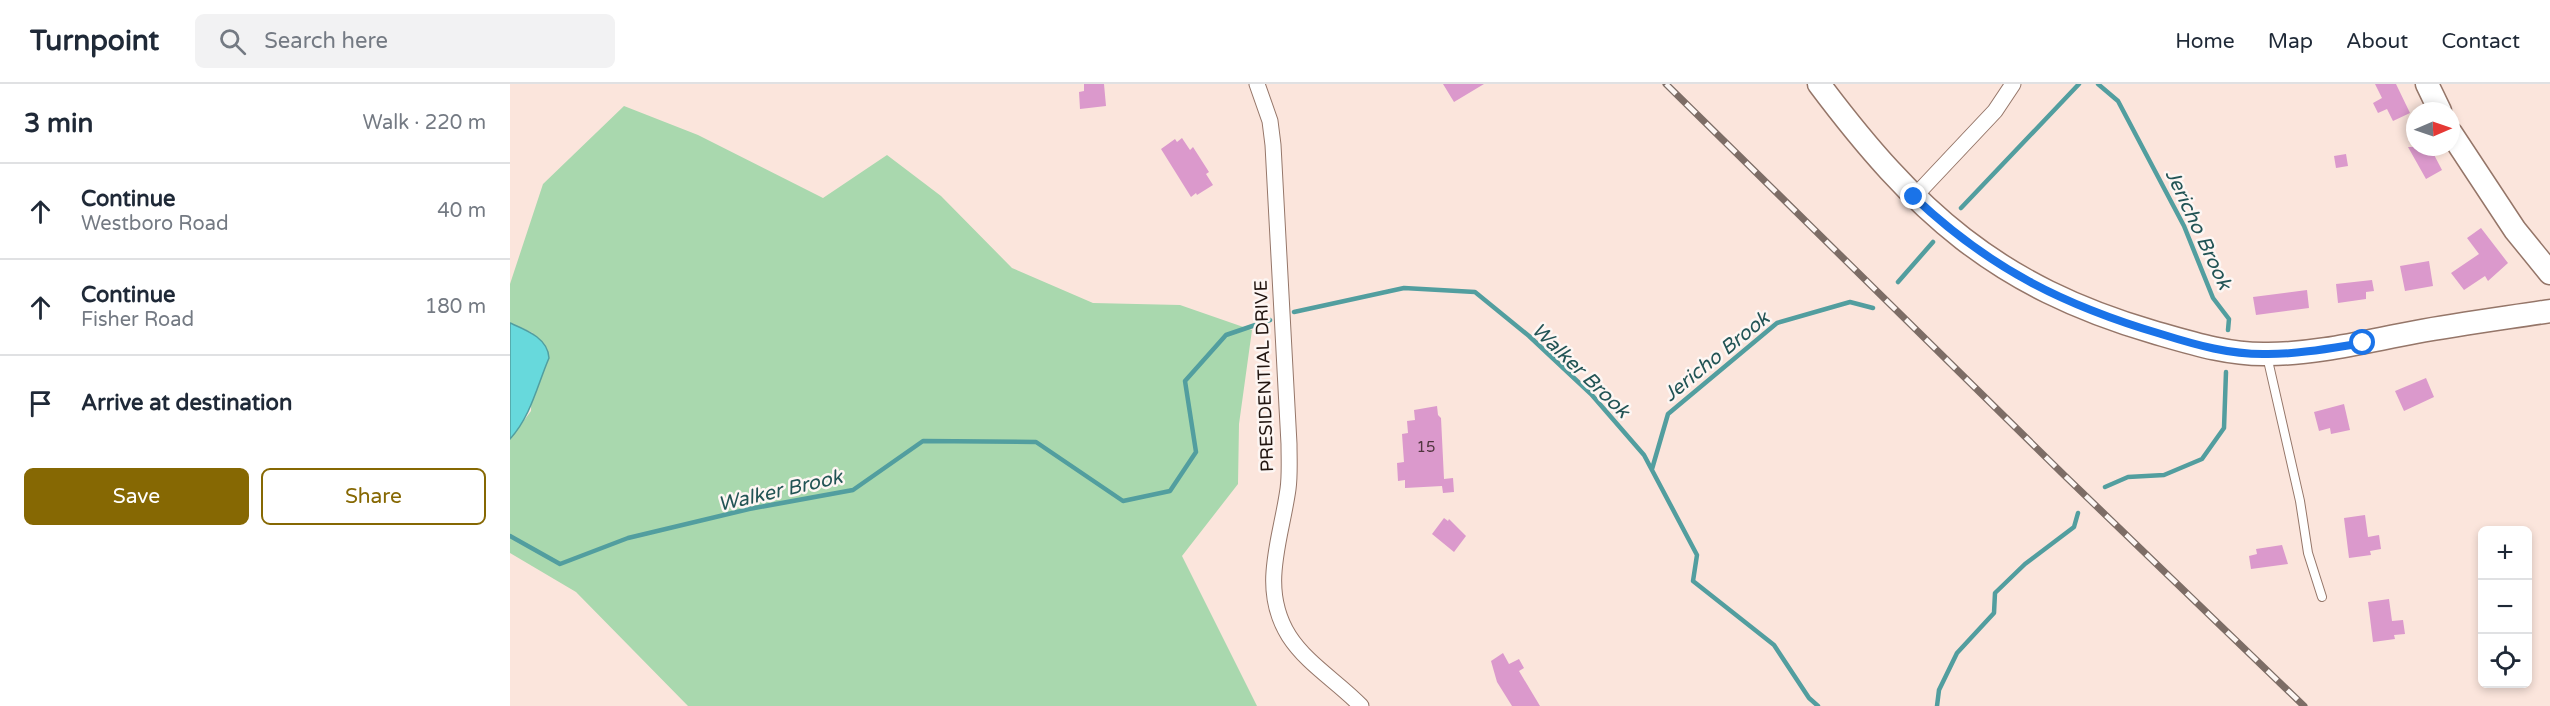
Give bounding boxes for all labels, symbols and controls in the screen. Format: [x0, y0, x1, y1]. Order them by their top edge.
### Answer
search box [195, 14, 615, 68]
text: Turnpoint [30, 24, 159, 58]
icon: search [216, 25, 249, 58]
text: Search here [264, 28, 388, 54]
text: Home [2175, 29, 2235, 54]
text: Map [2268, 29, 2313, 54]
text: About [2346, 29, 2408, 54]
text: Contact [2441, 29, 2520, 54]
north arrow [2406, 102, 2460, 156]
text: 3 min [24, 108, 93, 139]
text: Walk · 220 m [363, 111, 486, 135]
water label: Jericho Brook [2160, 166, 2237, 295]
route end [1900, 183, 1926, 209]
text: Continue [81, 186, 176, 212]
icon: ahead [24, 195, 57, 228]
text: 40 m [437, 199, 486, 223]
text: Westboro Road [81, 212, 229, 236]
street label: PRESIDENTIAL DRIVE [1250, 280, 1278, 472]
text: Continue [81, 282, 176, 308]
icon: ahead [24, 291, 57, 324]
text: 180 m [425, 295, 486, 319]
water label: Jericho Brook [1659, 305, 1776, 407]
text: Fisher Road [81, 308, 194, 332]
water label: Walker Brook [1526, 318, 1636, 425]
route start [2349, 329, 2375, 355]
icon: arrive [24, 387, 57, 420]
text: Arrive at destination [81, 390, 292, 416]
house number: 15 [1417, 438, 1435, 456]
water label: Walker Brook [716, 465, 847, 517]
button: Save [24, 468, 249, 525]
button: Share [261, 468, 486, 525]
map controls [2478, 526, 2532, 688]
button: + [2478, 526, 2532, 580]
button: − [2478, 580, 2532, 634]
button: locate [2478, 634, 2532, 688]

